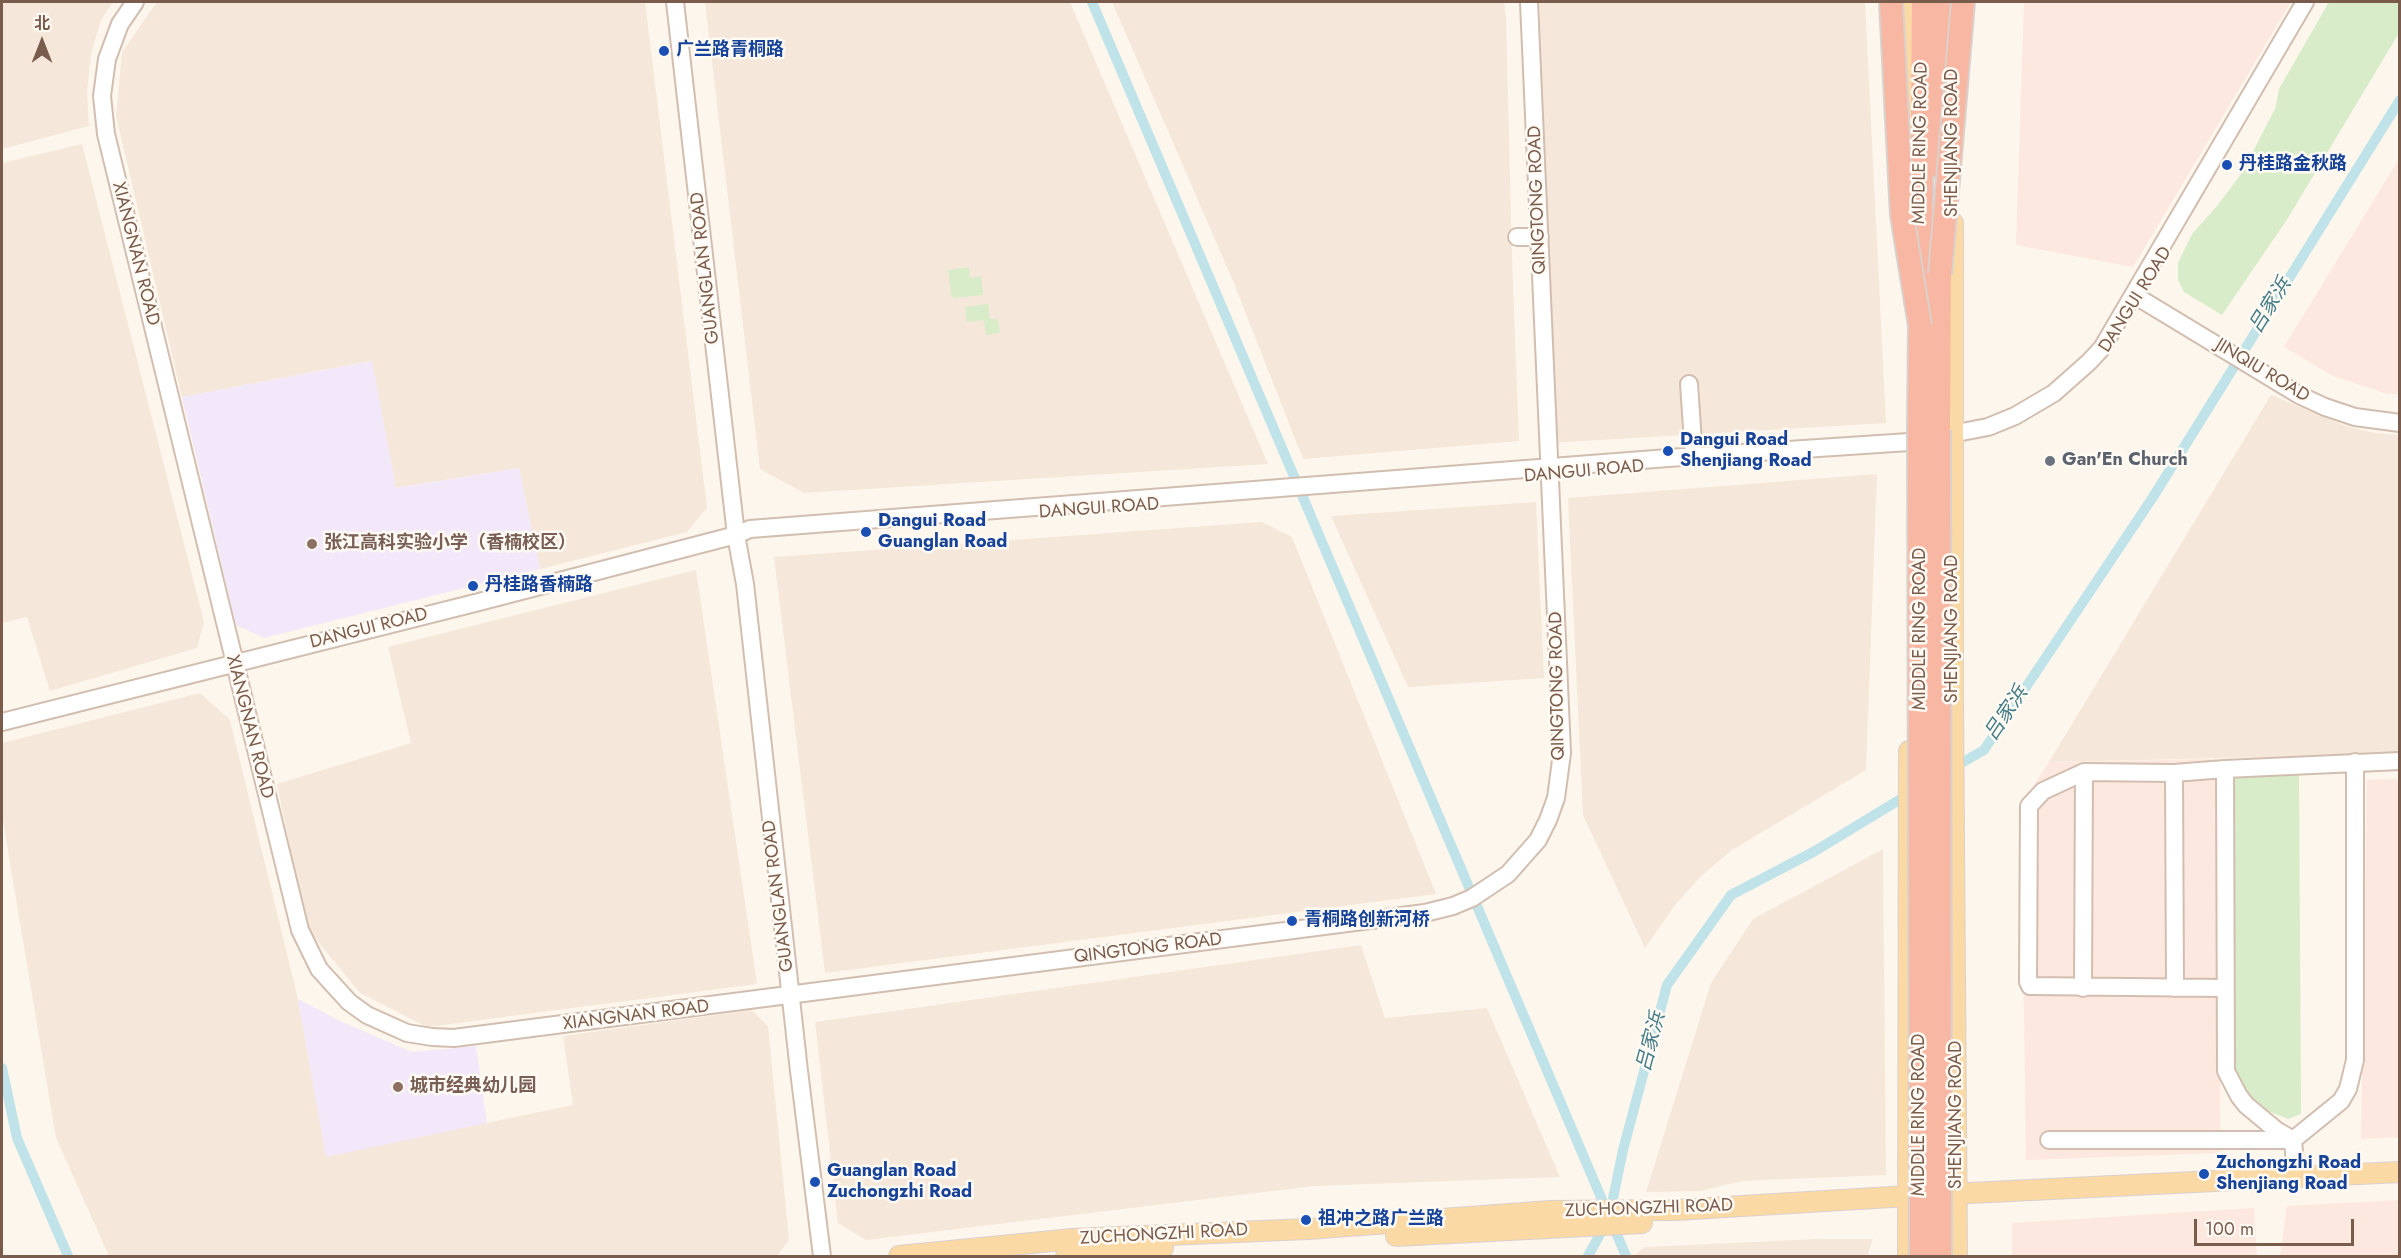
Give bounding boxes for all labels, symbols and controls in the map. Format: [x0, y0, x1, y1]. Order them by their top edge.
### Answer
north arrow [12, 12, 72, 72]
text: 北 [34, 12, 50, 35]
place label: 广兰路青桐路 [676, 40, 784, 62]
marker: 广兰路青桐路 [657, 44, 671, 58]
street label: MIDDLE RING ROAD [1909, 62, 1933, 224]
street label: SHENJIANG ROAD [1942, 69, 1964, 217]
street label: QINGTONG ROAD [1525, 125, 1551, 275]
place label: 丹桂路金秋路 [2239, 154, 2347, 176]
marker: 丹桂路金秋路 [2220, 158, 2234, 172]
street label: XIANGNAN ROAD [107, 180, 163, 328]
street label: GUANGLAN ROAD [687, 191, 725, 345]
street label: DANGUI ROAD [2095, 243, 2177, 357]
water label: 吕家浜 [2245, 274, 2297, 338]
street label: JINQIU ROAD [2211, 334, 2313, 408]
place label: Dangui Road Shenjiang Road [1680, 430, 1812, 472]
marker: Dangui Road Shenjiang Road [1661, 444, 1675, 458]
place label: Gan'En Church [2062, 450, 2188, 472]
marker: Gan'En Church [2043, 454, 2057, 468]
street label: DANGUI ROAD [1523, 456, 1645, 488]
street label: DANGUI ROAD [1038, 494, 1160, 524]
place label: Dangui Road Guanglan Road [878, 511, 1007, 554]
marker: Dangui Road Guanglan Road [859, 525, 873, 539]
place label: 张江高科实验小学（香楠校区） [324, 533, 576, 555]
marker: 张江高科实验小学（香楠校区） [305, 537, 319, 551]
street label: MIDDLE RING ROAD [1910, 548, 1932, 710]
street label: SHENJIANG ROAD [1942, 555, 1964, 703]
place label: 丹桂路香楠路 [485, 575, 593, 597]
marker: 丹桂路香楠路 [466, 579, 480, 593]
street label: DANGUI ROAD [308, 604, 430, 654]
street label: QINGTONG ROAD [1546, 611, 1570, 761]
street label: XIANGNAN ROAD [221, 653, 277, 801]
water label: 吕家浜 [1980, 682, 2034, 746]
street label: GUANGLAN ROAD [759, 819, 799, 973]
place label: 青桐路创新河桥 [1304, 910, 1430, 932]
marker: 青桐路创新河桥 [1285, 914, 1299, 928]
street label: QINGTONG ROAD [1073, 929, 1223, 969]
street label: XIANGNAN ROAD [562, 996, 710, 1036]
water label: 吕家浜 [1633, 1010, 1671, 1074]
street label: MIDDLE RING ROAD [1909, 1034, 1931, 1196]
street label: SHENJIANG ROAD [1946, 1041, 1968, 1189]
place label: 城市经典幼儿园 [410, 1076, 536, 1098]
marker: 城市经典幼儿园 [391, 1080, 405, 1094]
place label: Zuchongzhi Road Shenjiang Road [2216, 1153, 2361, 1196]
place label: Guanglan Road Zuchongzhi Road [827, 1161, 972, 1204]
marker: Zuchongzhi Road Shenjiang Road [2197, 1167, 2211, 1181]
marker: Guanglan Road Zuchongzhi Road [808, 1175, 822, 1189]
street label: ZUCHONGZHI ROAD [1565, 1195, 1733, 1223]
scale bar [2197, 1207, 2358, 1245]
place label: 祖冲之路广兰路 [1318, 1209, 1444, 1231]
marker: 祖冲之路广兰路 [1299, 1213, 1313, 1227]
text: 100 m [2205, 1216, 2254, 1242]
street label: ZUCHONGZHI ROAD [1079, 1220, 1249, 1250]

